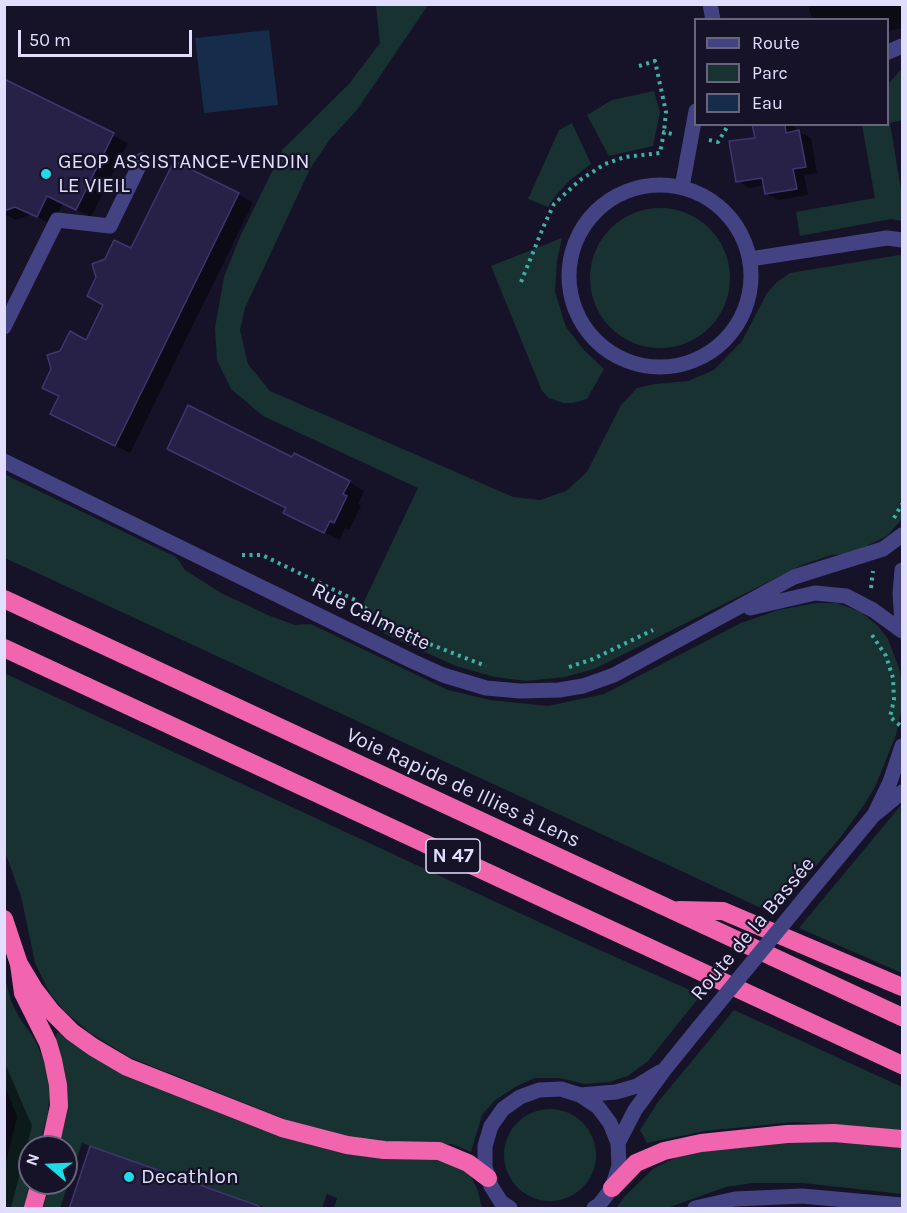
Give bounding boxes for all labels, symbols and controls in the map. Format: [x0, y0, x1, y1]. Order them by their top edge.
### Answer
scale bar [21, 18, 195, 56]
legend [694, 18, 889, 126]
text: 50 m [29, 29, 71, 51]
text: Route [752, 32, 800, 54]
text: Parc [752, 62, 788, 84]
text: Eau [752, 92, 783, 114]
place label: GEOP ASSISTANCE-VENDIN LE VIEIL [58, 149, 310, 199]
marker: GEOP ASSISTANCE-VENDIN LE VIEIL [39, 167, 53, 181]
street label: Rue Calmette [308, 577, 434, 657]
street label: Voie Rapide de Illies à Lens [342, 723, 584, 853]
road number: N 47 [426, 839, 480, 873]
street label: Route de la Bassée [686, 852, 820, 1006]
north arrow [18, 1135, 78, 1195]
text: N [22, 1151, 43, 1168]
place label: Decathlon [141, 1164, 239, 1190]
marker: Decathlon [122, 1170, 136, 1184]

